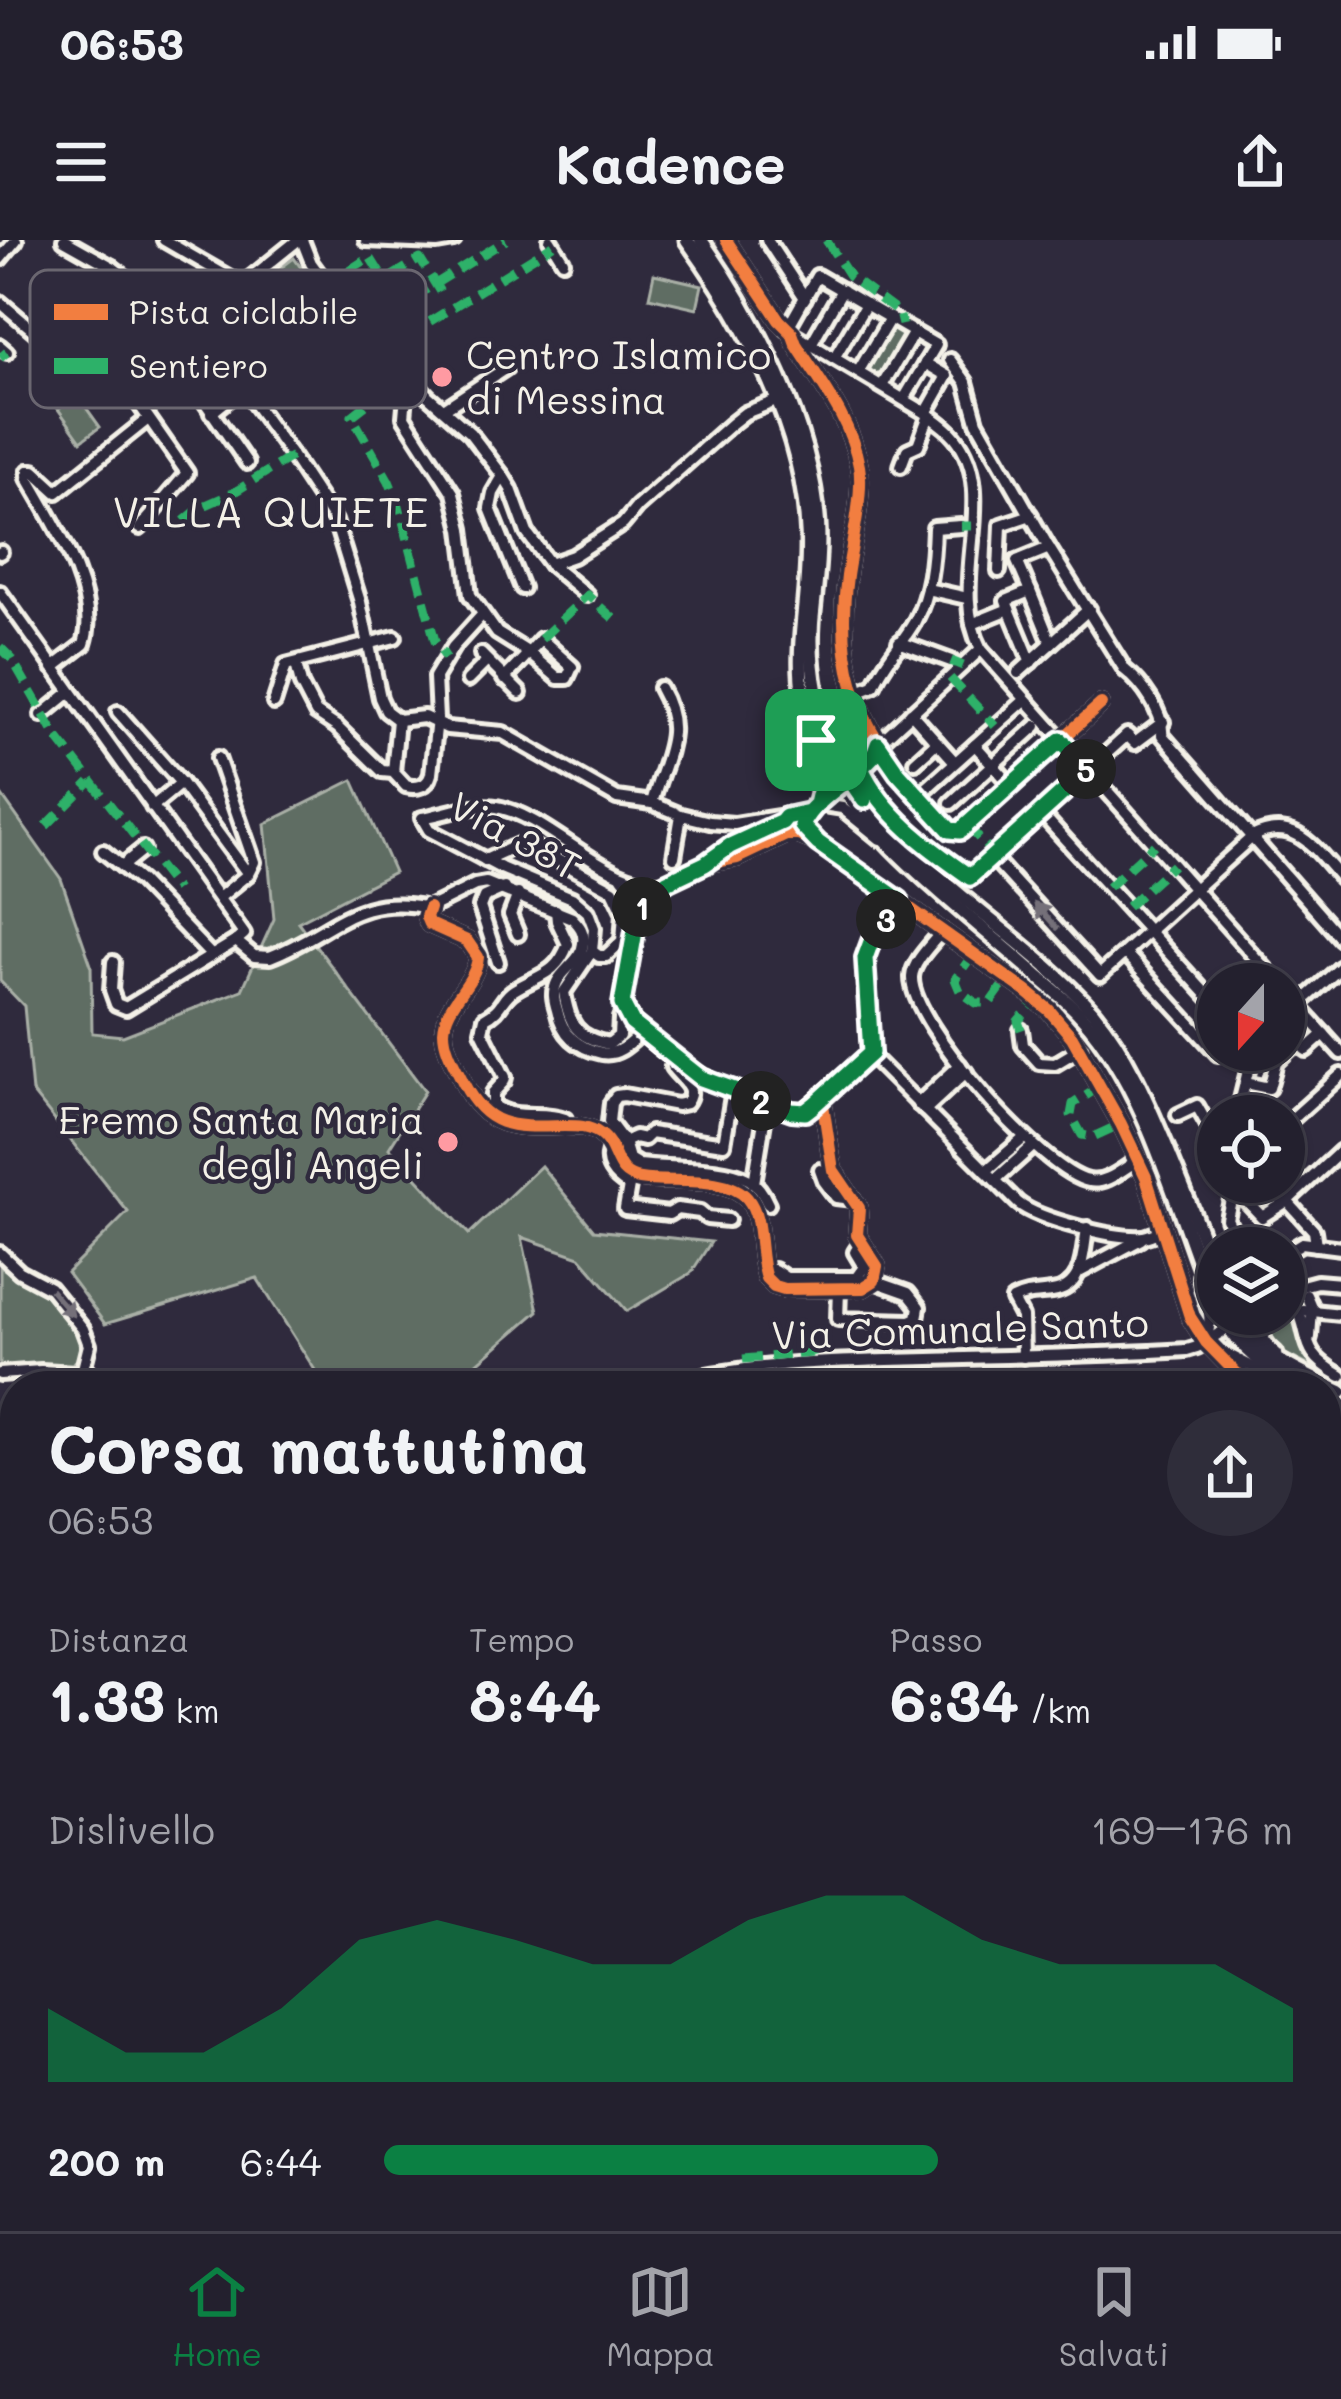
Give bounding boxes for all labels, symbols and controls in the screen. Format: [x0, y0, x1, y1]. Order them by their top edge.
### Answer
text: 06:53 [60, 13, 184, 71]
text: Kadence [555, 127, 786, 198]
icon: menu [48, 129, 114, 195]
icon: share [1227, 129, 1293, 195]
legend [30, 270, 426, 408]
text: Pista ciclabile [129, 289, 359, 332]
place label: Centro Islamico di Messina [466, 328, 771, 424]
text: Sentiero [129, 343, 267, 386]
marker: Centro Islamico di Messina [429, 364, 455, 390]
district label: VILLA QUIETE [113, 484, 431, 539]
pin [765, 689, 867, 791]
icon: arrive [783, 707, 849, 773]
pin: 5 [1056, 739, 1116, 799]
text: 5 [1076, 747, 1096, 790]
street label: Via 38T [441, 779, 590, 891]
pin: 1 [612, 877, 672, 937]
text: 1 [635, 885, 649, 928]
pin: 3 [856, 889, 916, 949]
text: 3 [876, 897, 896, 940]
one-way arrow [1033, 902, 1060, 931]
north arrow [1197, 963, 1305, 1071]
map controls [1197, 963, 1305, 1335]
pin: 2 [731, 1071, 791, 1131]
text: 2 [752, 1079, 770, 1122]
place label: Eremo Santa Maria degli Angeli [58, 1093, 424, 1190]
button: locate [1197, 1095, 1305, 1203]
marker: Eremo Santa Maria degli Angeli [435, 1129, 461, 1155]
button: layers [1197, 1227, 1305, 1335]
one-way arrow [48, 1288, 74, 1318]
street label: Via Comunale Santo [770, 1295, 1150, 1360]
text: Corsa mattutina [48, 1405, 588, 1491]
button: share [1167, 1410, 1293, 1536]
text: 06:53 [48, 1493, 153, 1544]
text: Distanza [48, 1617, 189, 1660]
text: Tempo [469, 1617, 574, 1660]
text: Passo [890, 1617, 982, 1660]
text: 1.33 [48, 1660, 165, 1738]
text: 8:44 [469, 1660, 601, 1738]
text: 6:34 [890, 1660, 1019, 1738]
text: km [165, 1688, 219, 1731]
text: /km [1019, 1688, 1091, 1731]
text: Dislivello [48, 1803, 215, 1854]
text: 169–176 m [1091, 1803, 1293, 1854]
text: 200 m [48, 2135, 165, 2186]
text: 6:44 [240, 2135, 321, 2186]
tab: Home [172, 2259, 262, 2374]
tab: Mappa [606, 2259, 714, 2374]
tab: Salvati [1059, 2259, 1169, 2374]

